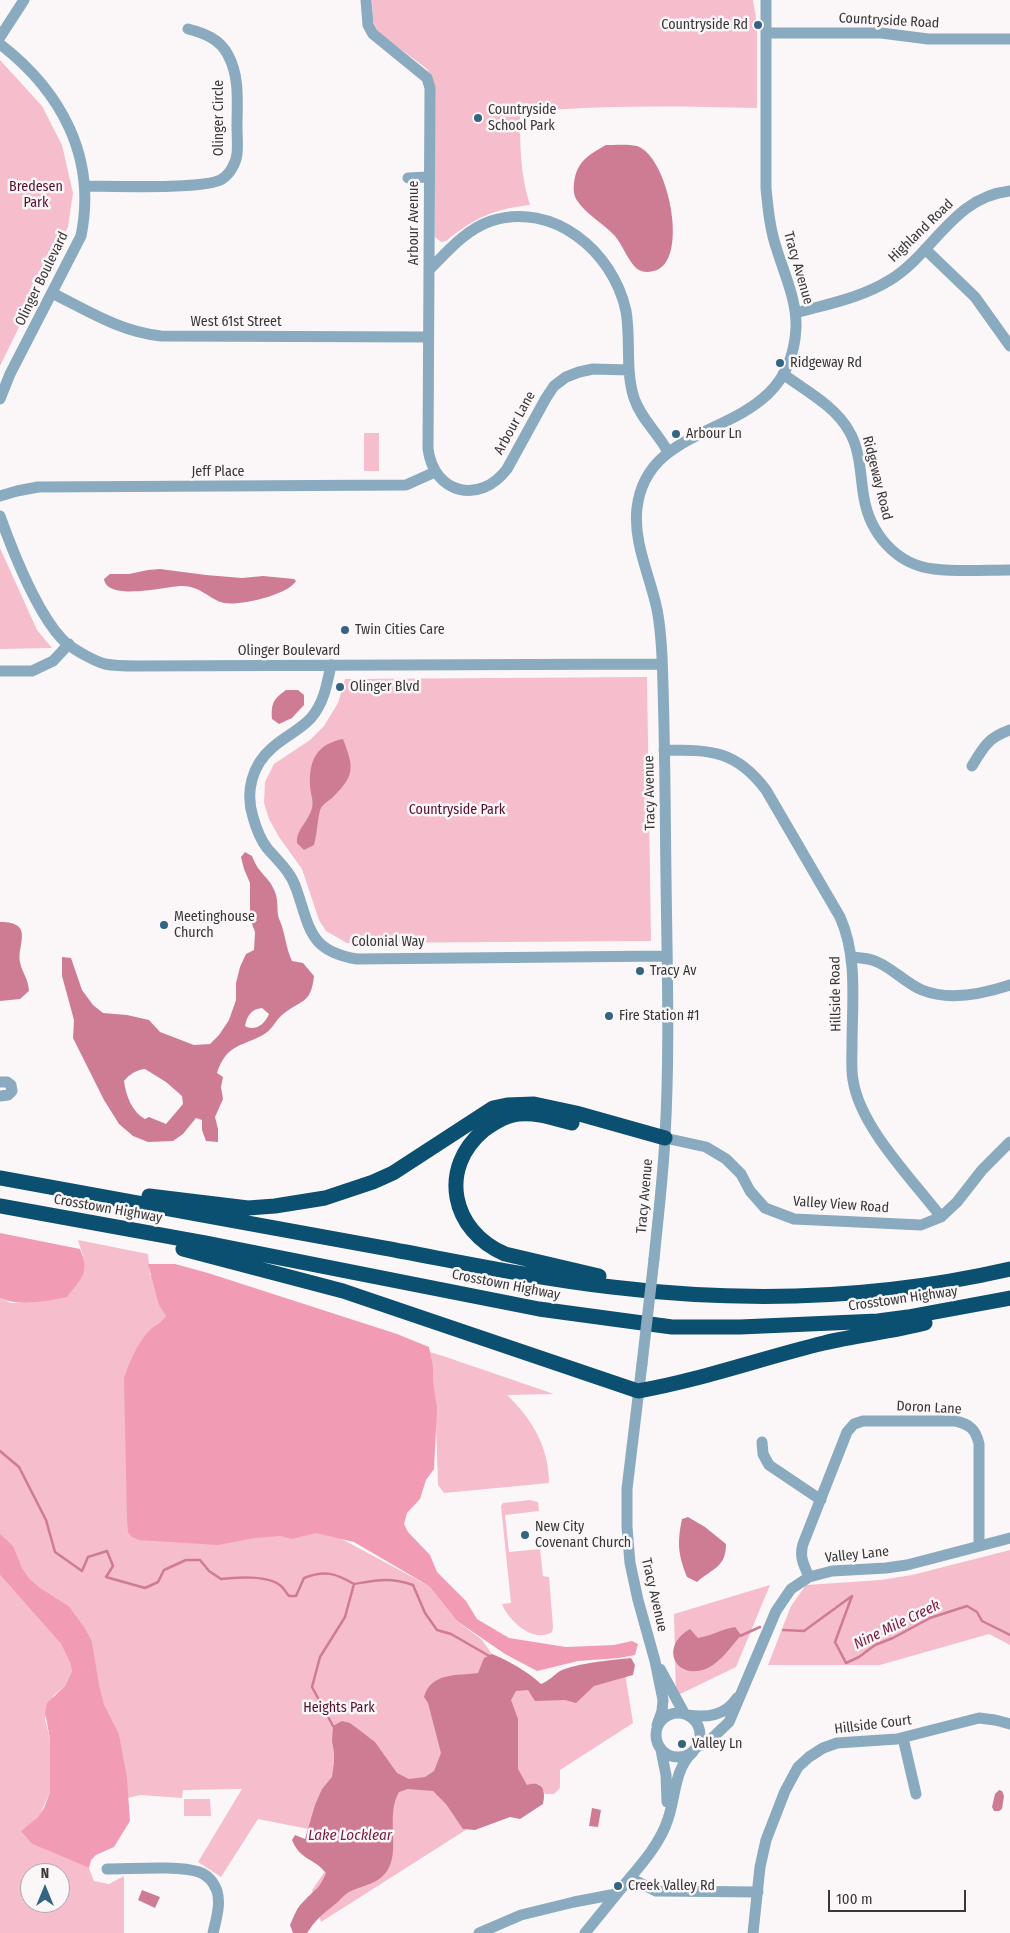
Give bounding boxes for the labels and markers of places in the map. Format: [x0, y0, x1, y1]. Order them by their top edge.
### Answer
place label: Countryside Rd [661, 17, 748, 33]
marker: Countryside Rd [752, 19, 764, 31]
place label: Countryside School Park [488, 102, 556, 134]
marker: Countryside School Park [472, 112, 484, 124]
place label: Ridgeway Rd [790, 355, 862, 371]
marker: Ridgeway Rd [774, 357, 786, 369]
place label: Arbour Ln [686, 426, 742, 442]
marker: Arbour Ln [670, 428, 682, 440]
place label: Twin Cities Care [355, 622, 445, 638]
marker: Twin Cities Care [339, 624, 351, 636]
place label: Olinger Blvd [350, 679, 420, 695]
marker: Olinger Blvd [334, 681, 346, 693]
place label: Meetinghouse Church [174, 909, 255, 942]
marker: Meetinghouse Church [158, 919, 170, 931]
place label: Tracy Av [650, 963, 696, 979]
marker: Tracy Av [634, 965, 646, 977]
place label: Fire Station #1 [619, 1008, 699, 1024]
marker: Fire Station #1 [603, 1010, 615, 1022]
place label: New City Covenant Church [535, 1519, 631, 1551]
marker: New City Covenant Church [519, 1529, 531, 1541]
place label: Valley Ln [692, 1736, 742, 1752]
marker: Valley Ln [676, 1738, 688, 1750]
place label: Creek Valley Rd [628, 1878, 715, 1894]
marker: Creek Valley Rd [612, 1880, 624, 1892]

